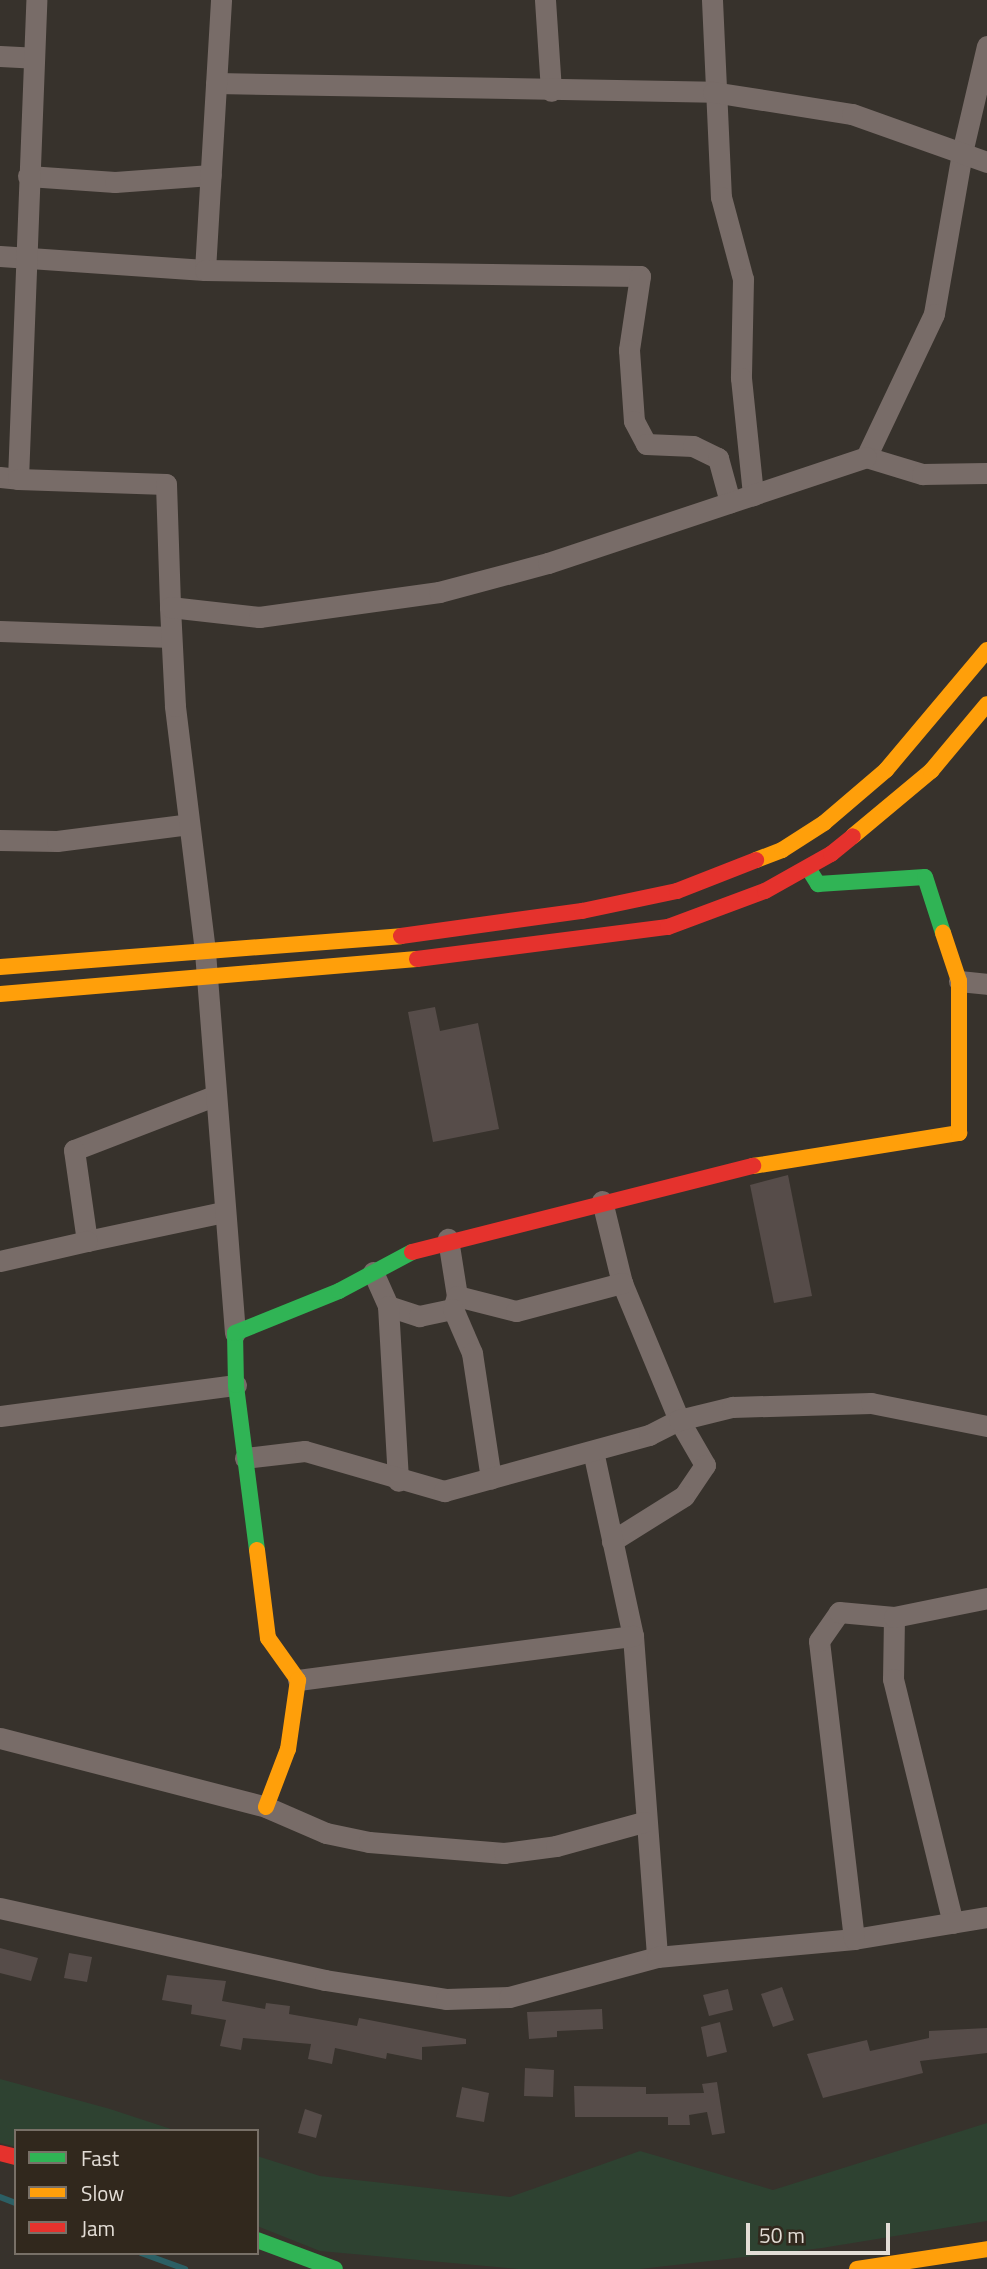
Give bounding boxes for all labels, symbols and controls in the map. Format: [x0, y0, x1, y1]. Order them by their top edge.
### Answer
legend [14, 2129, 259, 2255]
text: Fast [81, 2142, 119, 2174]
text: Slow [81, 2177, 124, 2209]
scale bar [749, 2210, 892, 2254]
text: Jam [81, 2212, 115, 2244]
text: 50 m [759, 2219, 805, 2251]

